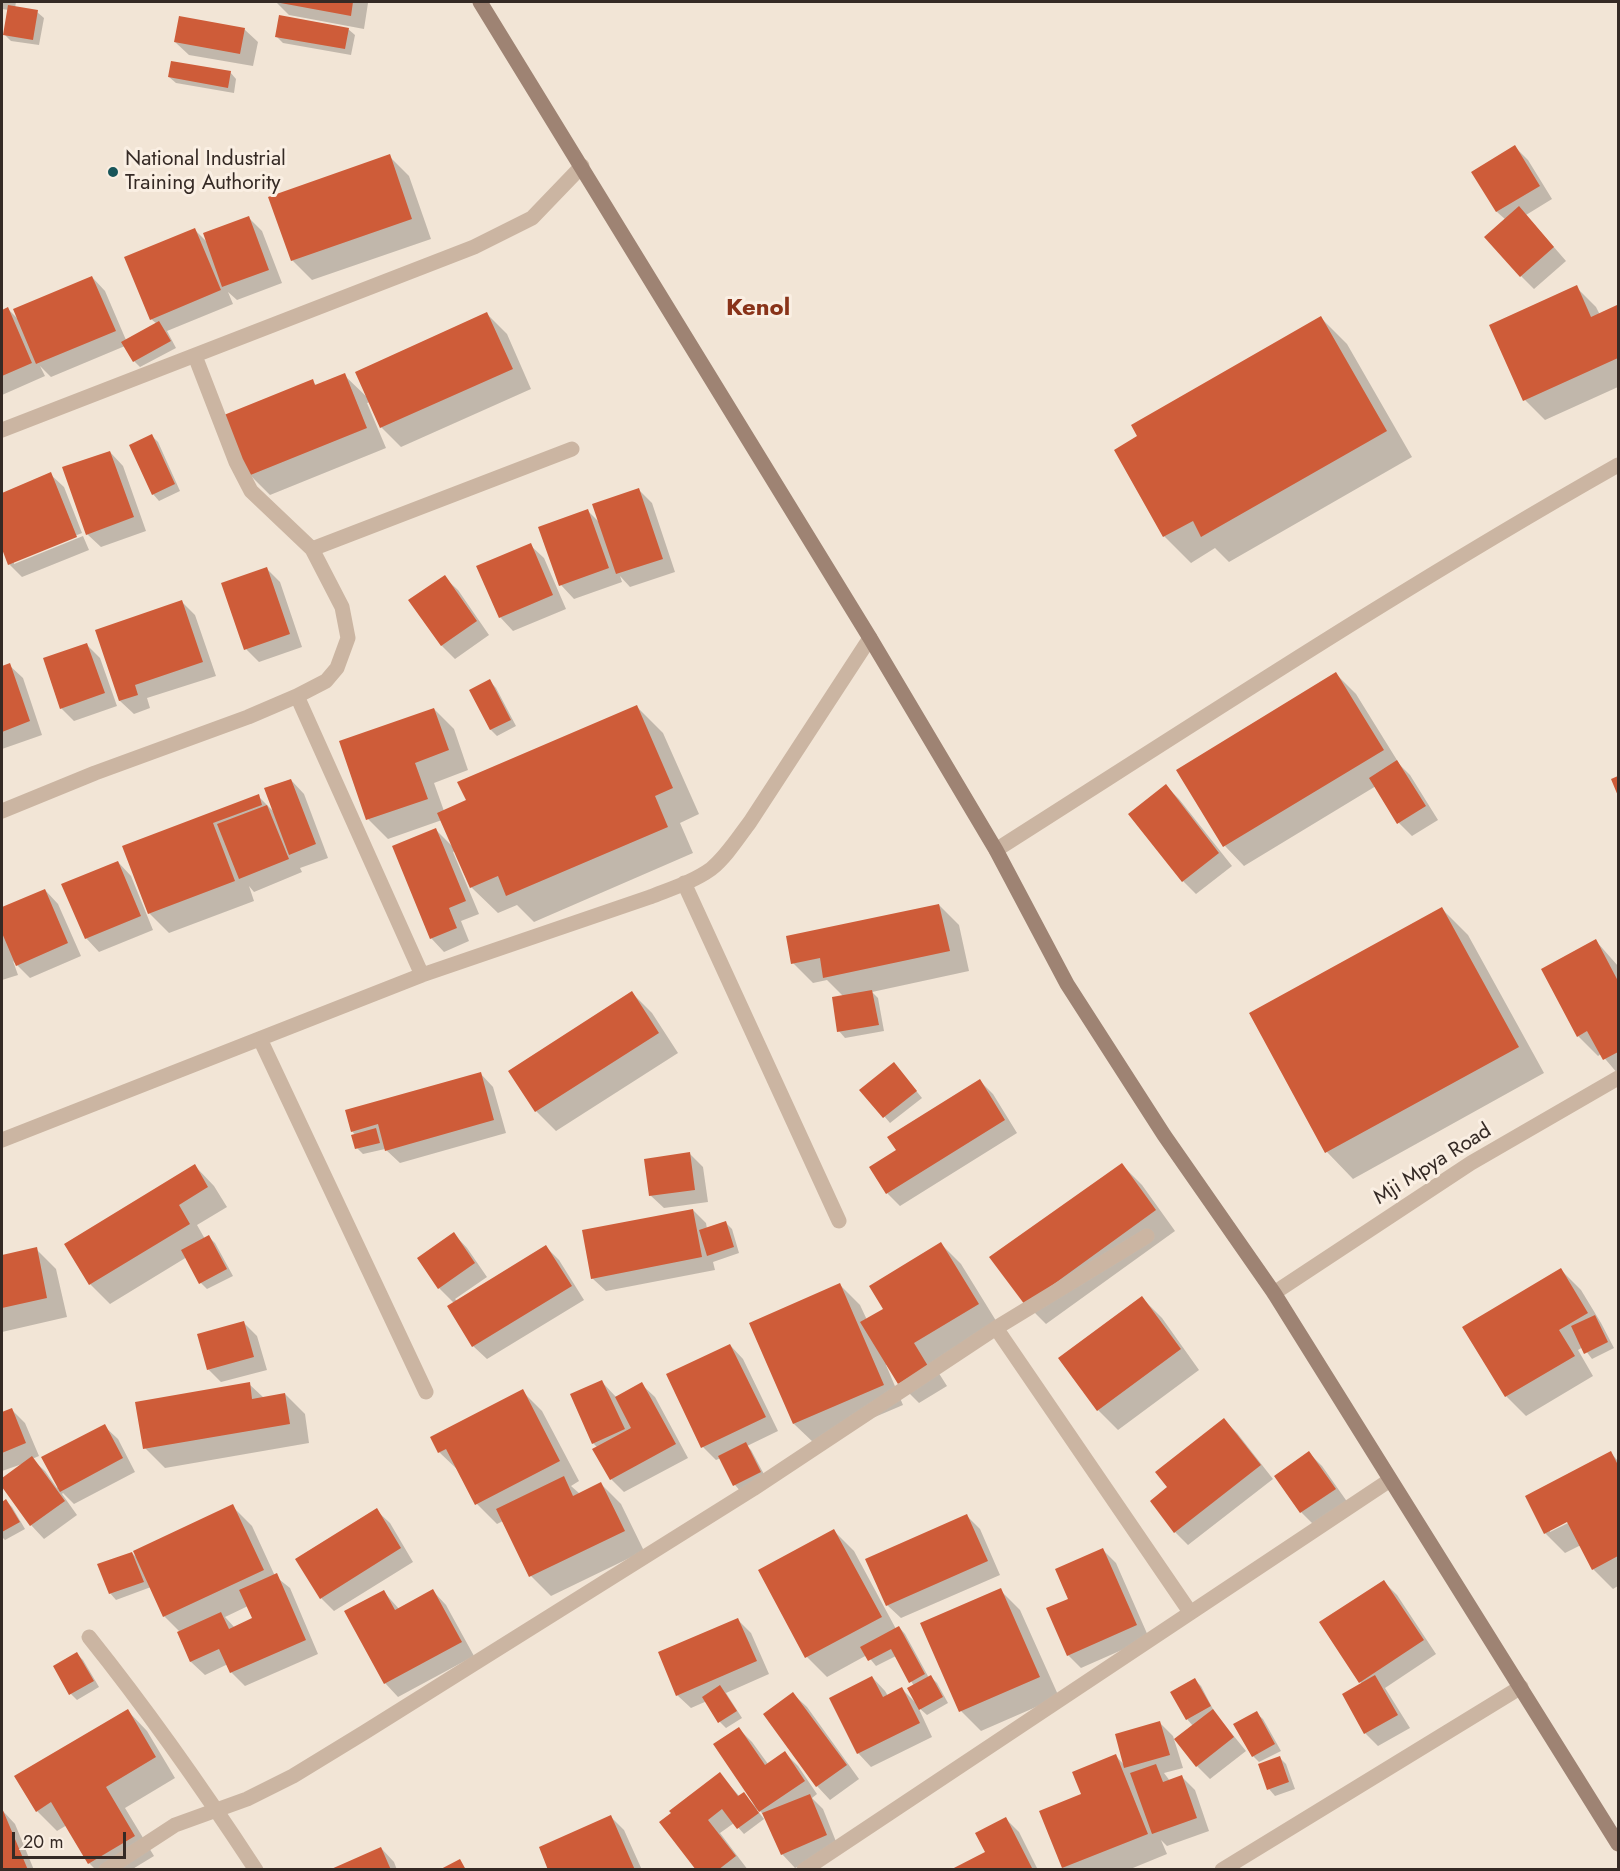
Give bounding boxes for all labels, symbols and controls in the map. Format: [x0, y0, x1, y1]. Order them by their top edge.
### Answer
place label: National Industrial Training Authority [125, 147, 286, 197]
marker: National Industrial Training Authority [106, 165, 120, 179]
district label: Kenol [726, 295, 790, 323]
street label: Mji Mpya Road [1370, 1119, 1496, 1211]
scale bar [15, 1820, 129, 1858]
text: 20 m [23, 1829, 63, 1855]

